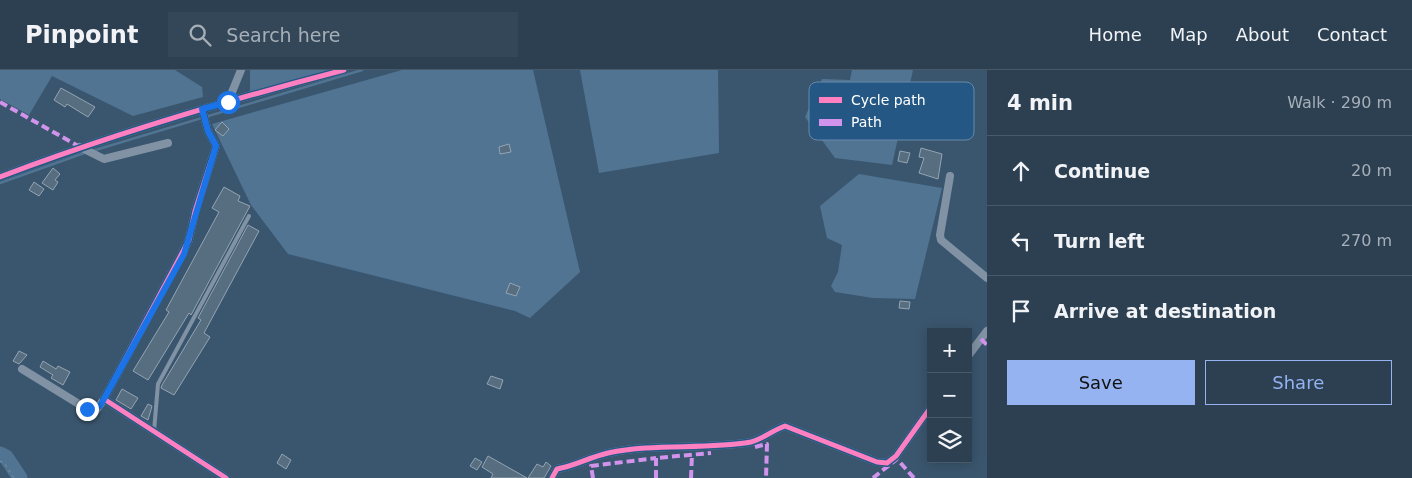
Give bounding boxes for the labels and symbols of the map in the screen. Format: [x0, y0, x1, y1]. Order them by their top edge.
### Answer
legend [809, 82, 974, 140]
route start [217, 91, 240, 114]
text: Cycle path [851, 92, 926, 108]
text: Path [851, 114, 882, 130]
route end [76, 398, 99, 421]

